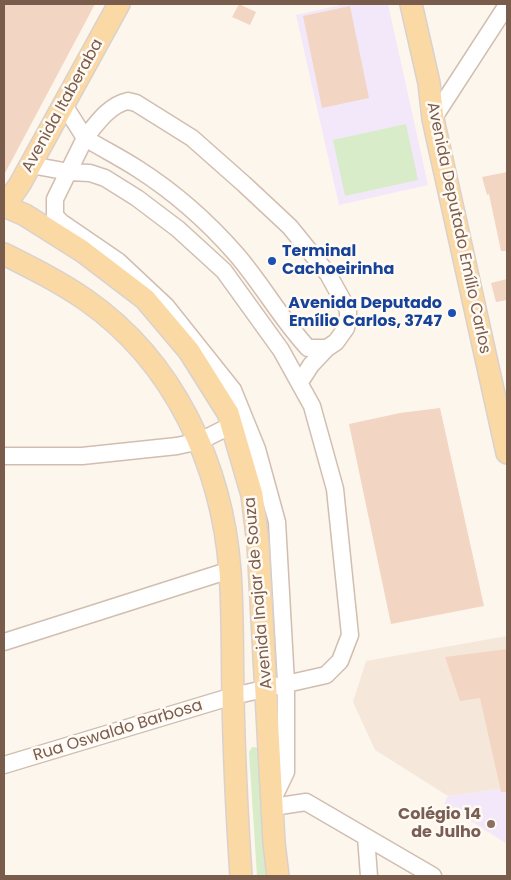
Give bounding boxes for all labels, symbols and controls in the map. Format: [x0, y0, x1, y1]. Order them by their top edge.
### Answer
street label: Avenida Itaberaba [18, 36, 108, 176]
street label: Avenida Deputado Emílio Carlos [422, 100, 494, 356]
place label: Terminal Cachoeirinha [282, 242, 394, 280]
marker: Terminal Cachoeirinha [266, 255, 278, 267]
place label: Avenida Deputado Emílio Carlos, 3747 [288, 294, 442, 332]
marker: Avenida Deputado Emílio Carlos, 3747 [446, 307, 458, 319]
street label: Avenida Inajar de Souza [241, 496, 277, 690]
street label: Rua Oswaldo Barbosa [31, 696, 205, 766]
place label: Colégio 14 de Julho [398, 805, 481, 843]
marker: Colégio 14 de Julho [485, 818, 497, 830]

